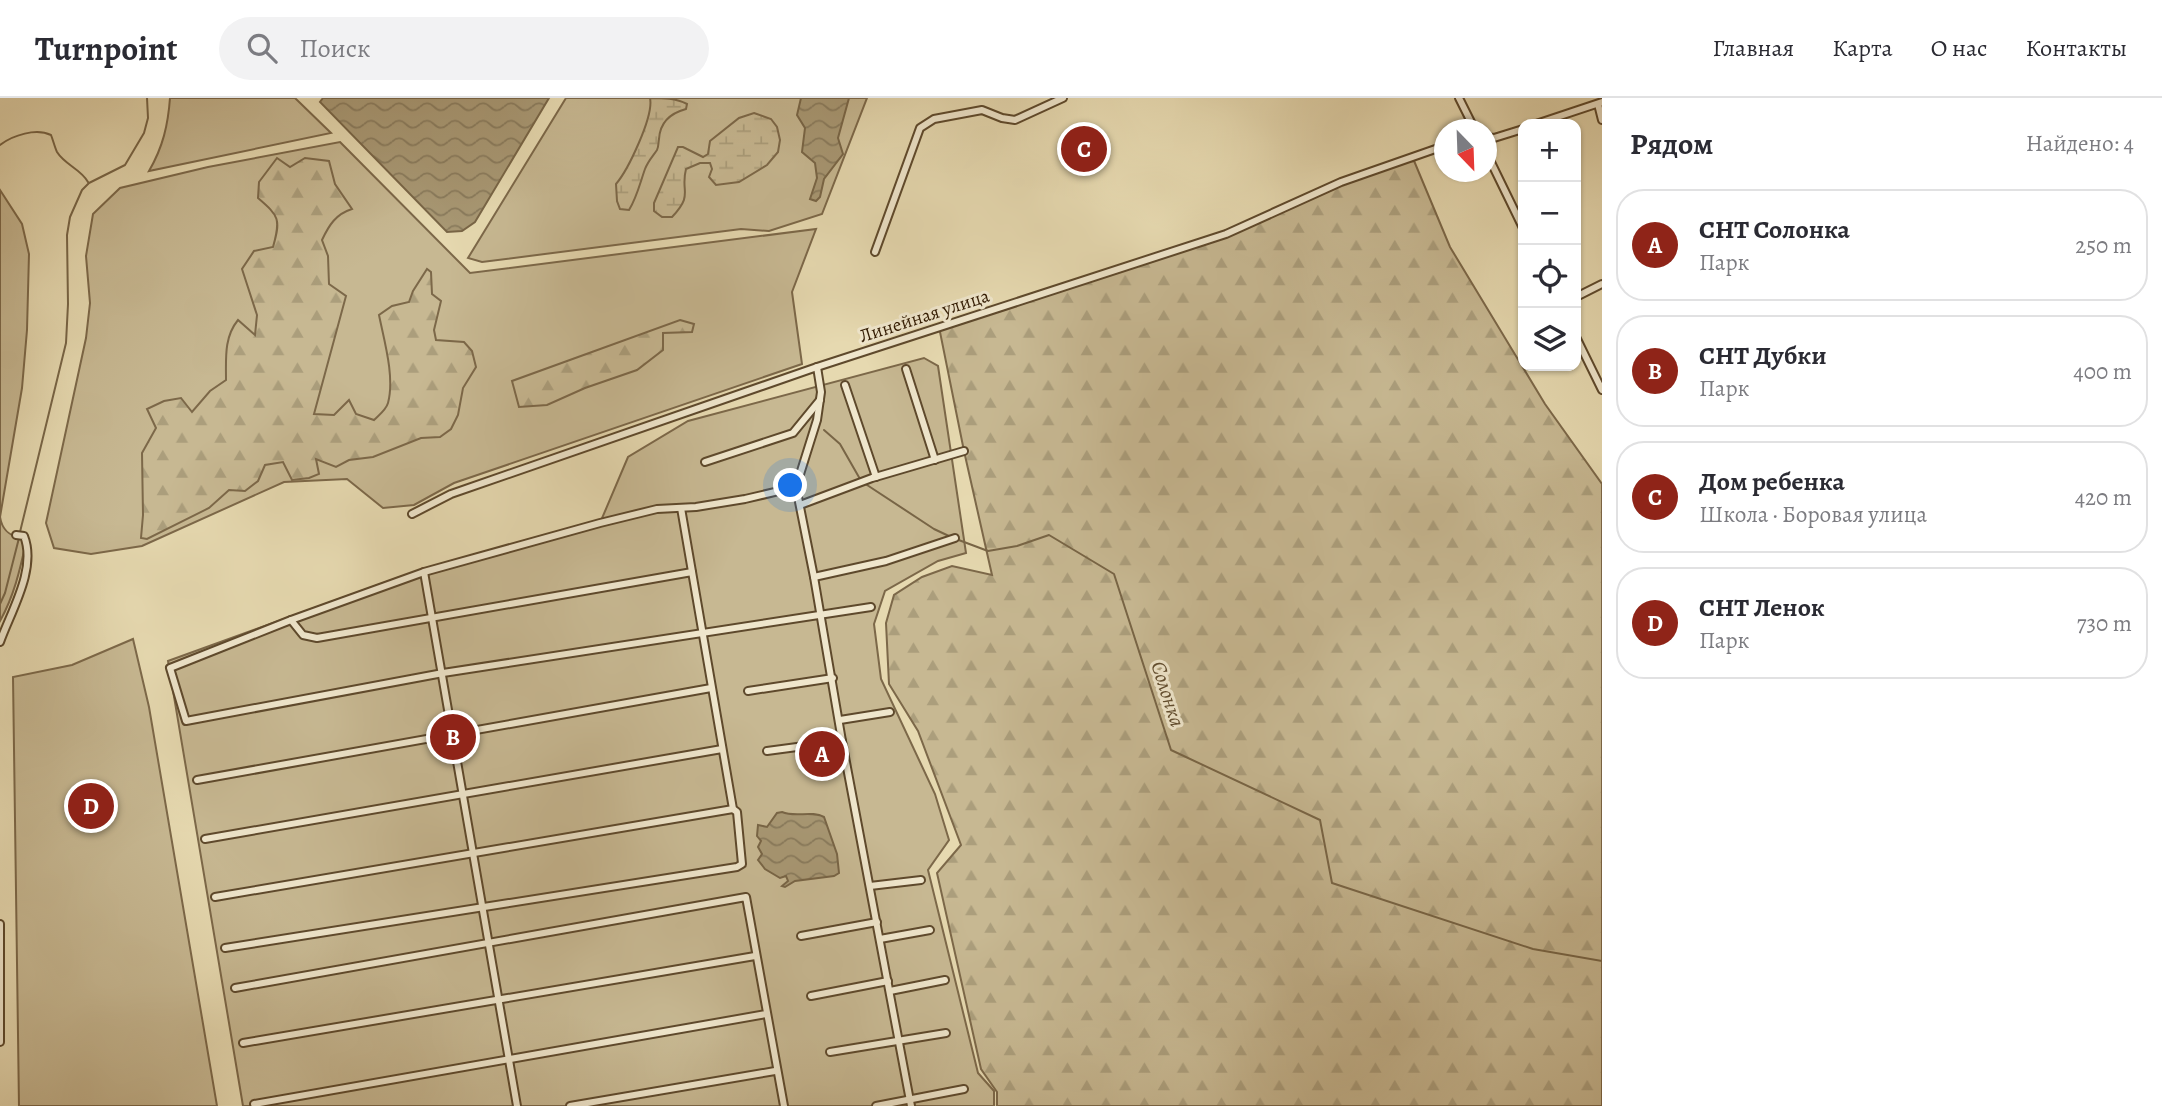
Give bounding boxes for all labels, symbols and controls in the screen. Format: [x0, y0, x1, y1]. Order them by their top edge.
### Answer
search box [219, 17, 709, 80]
text: Turnpoint [35, 26, 177, 71]
icon: search [243, 29, 281, 67]
text: Поиск [299, 31, 371, 66]
text: Главная [1713, 32, 1794, 64]
text: Карта [1832, 32, 1893, 64]
text: О нас [1931, 32, 1987, 64]
text: Контакты [2025, 32, 2127, 64]
north arrow [1434, 119, 1497, 182]
map controls [1518, 119, 1581, 371]
button: + [1518, 119, 1581, 182]
pin: C [1061, 123, 1107, 175]
text: Рядом [1630, 124, 1713, 164]
text: Найдено: 4 [2026, 128, 2134, 159]
button: − [1518, 182, 1581, 245]
text: СНТ Солонка [1699, 212, 1850, 247]
text: A [1648, 230, 1662, 261]
text: 250 m [2075, 230, 2132, 261]
button: locate [1518, 245, 1581, 308]
text: Парк [1699, 247, 1750, 278]
street label: Линейная улица [856, 283, 993, 349]
button: layers [1518, 308, 1581, 371]
text: СНТ Дубки [1699, 338, 1827, 373]
text: B [1648, 356, 1662, 387]
text: 400 m [2073, 356, 2132, 387]
text: Парк [1699, 373, 1750, 404]
text: Дом ребенка [1699, 464, 1845, 499]
your location [773, 468, 807, 502]
text: C [1648, 482, 1662, 513]
text: 420 m [2075, 482, 2132, 513]
text: Школа · Боровая улица [1699, 499, 1927, 530]
text: СНТ Ленок [1699, 590, 1825, 625]
text: D [1647, 608, 1663, 639]
text: 730 m [2077, 608, 2132, 639]
text: Парк [1699, 625, 1750, 656]
water label: Солонка [1144, 658, 1192, 731]
pin: B [430, 711, 476, 763]
pin: A [799, 728, 845, 780]
pin: D [68, 780, 114, 832]

